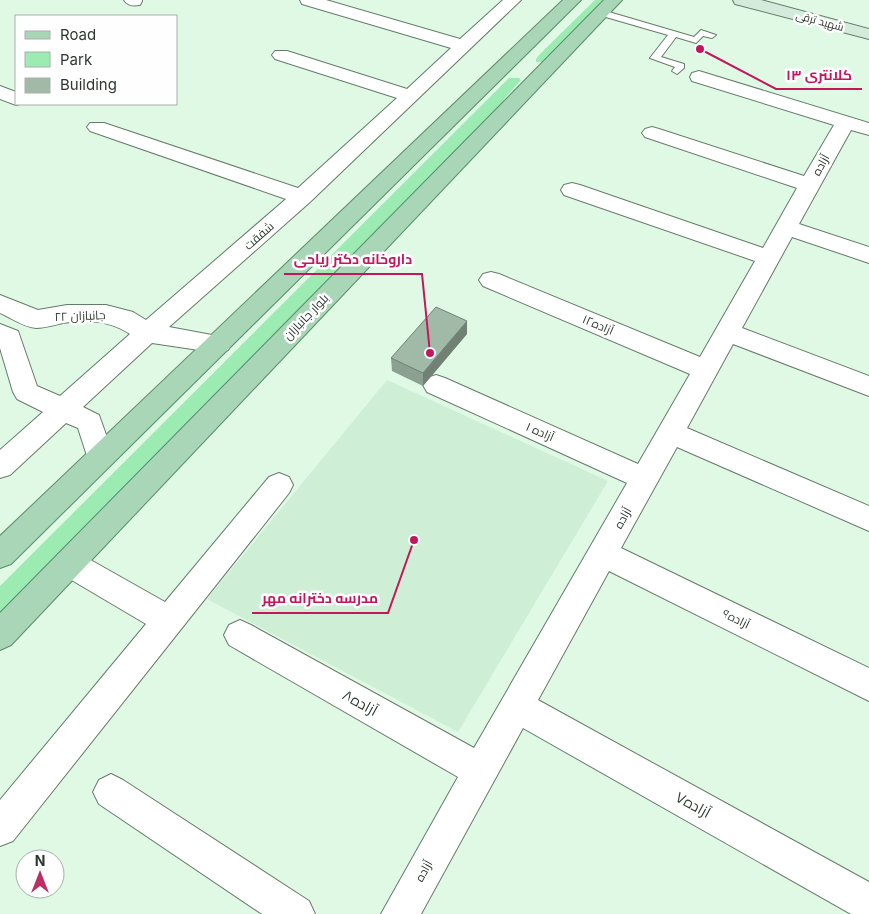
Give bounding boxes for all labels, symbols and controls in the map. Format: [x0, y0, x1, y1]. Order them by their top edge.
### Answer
street label: شهید ترقی [795, 8, 845, 34]
legend [15, 15, 178, 105]
text: Road [60, 25, 96, 44]
text: Park [60, 50, 93, 69]
callout: کلانتری ۱۳ [776, 60, 862, 89]
text: کلانتری ۱۳ [786, 66, 852, 84]
text: Building [60, 75, 117, 94]
street label: آزاده [809, 151, 833, 178]
street label: شفقت [241, 218, 277, 253]
callout: داروخانه دکتر ریاحی [284, 245, 422, 274]
text: داروخانه دکتر ریاحی [294, 250, 412, 268]
street label: بلوار جانبازان [280, 290, 331, 343]
street label: جانبازان ۲۲ [54, 307, 106, 324]
street label: آزاده۱۲ [580, 311, 617, 338]
street label: آزاده۱۰ [524, 419, 557, 445]
street label: آزاده [611, 504, 635, 531]
callout: مدرسه دخترانه مهر [252, 584, 388, 613]
text: مدرسه دخترانه مهر [261, 589, 378, 607]
street label: آزاده۹ [720, 606, 753, 632]
street label: آزاده۸ [339, 685, 381, 720]
street label: آزاده۷ [672, 787, 714, 822]
north arrow [15, 849, 65, 899]
text: N [35, 852, 45, 869]
street label: آزاده [412, 857, 436, 884]

